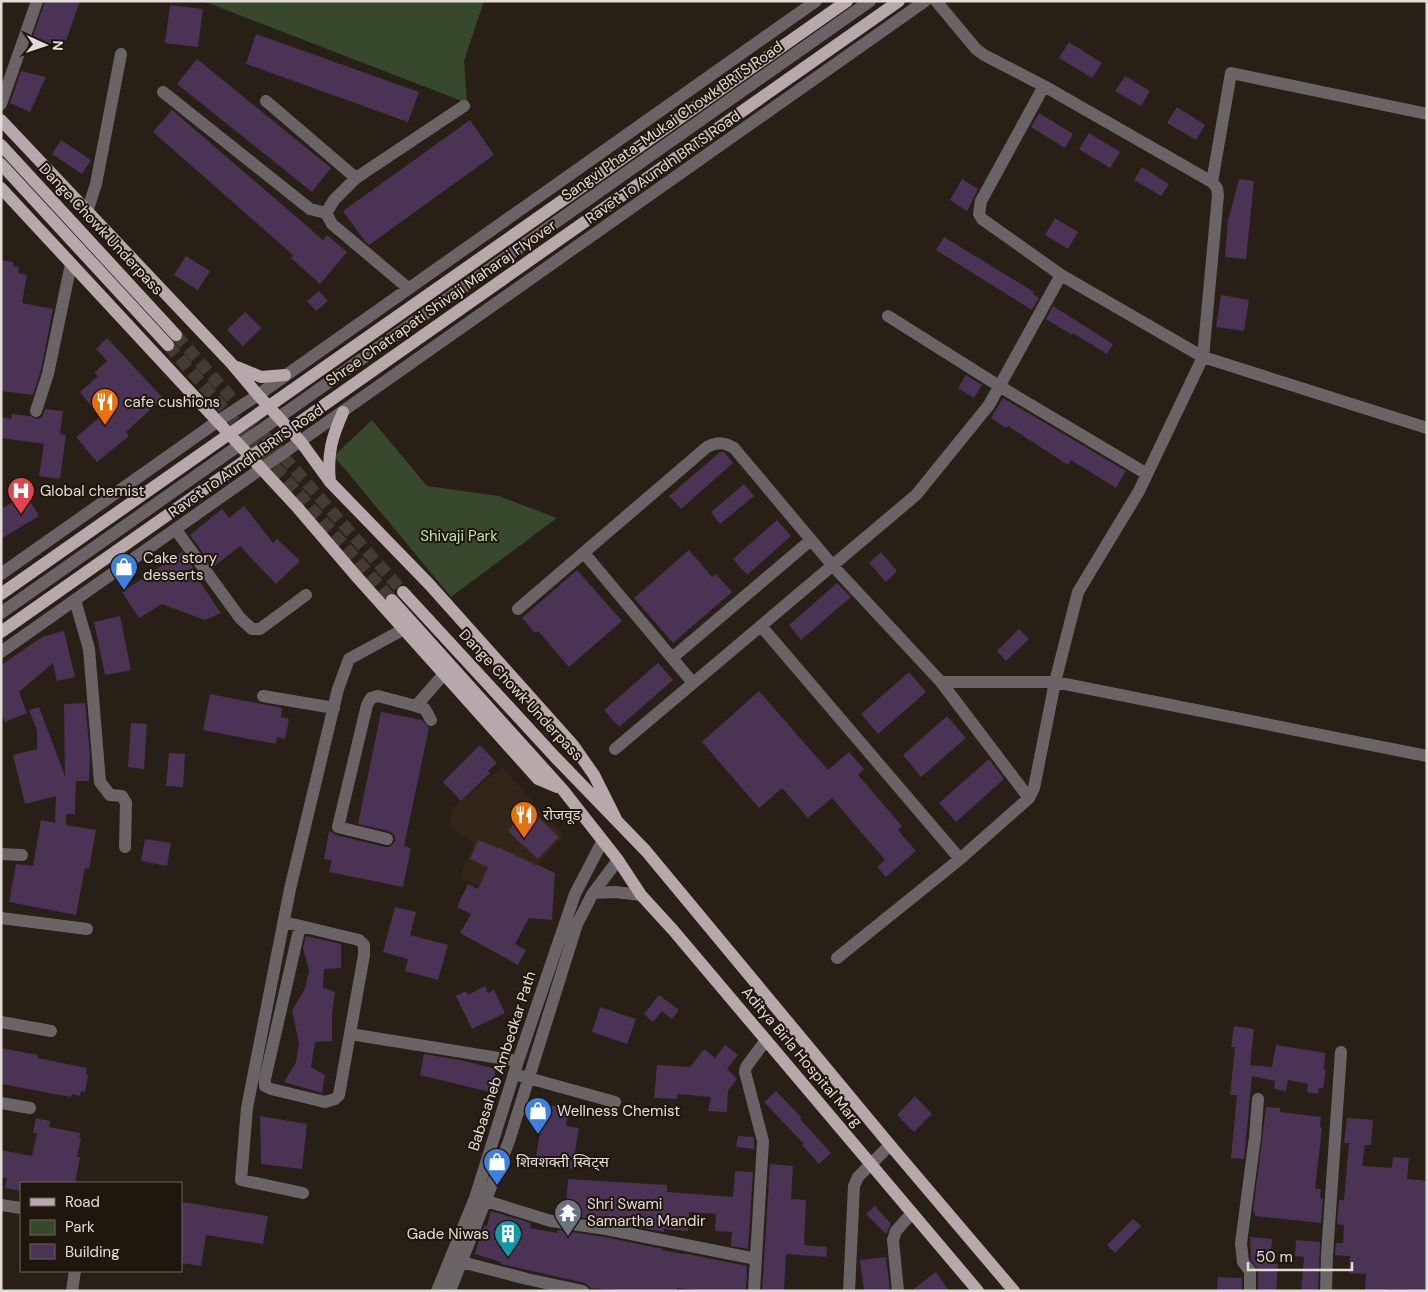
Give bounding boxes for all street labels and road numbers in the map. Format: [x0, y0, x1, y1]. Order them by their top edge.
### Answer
street label: Sangvi Phata-Mukai Chowk BRTS Road [557, 37, 787, 205]
street label: Ravet To Aundh BRTS Road [582, 106, 744, 228]
street label: Dange Chowk Underpass [35, 159, 167, 299]
street label: Shree Chatrapati Shivaji Maharaj Flyover [322, 215, 561, 391]
street label: Ravet To Aundh BRTS Road [165, 400, 327, 522]
street label: Dange Chowk Underpass [455, 625, 587, 765]
street label: Babasaheb Ambedkar Path [463, 969, 541, 1153]
street label: Aditya Birla Hospital Marg [737, 983, 867, 1131]

